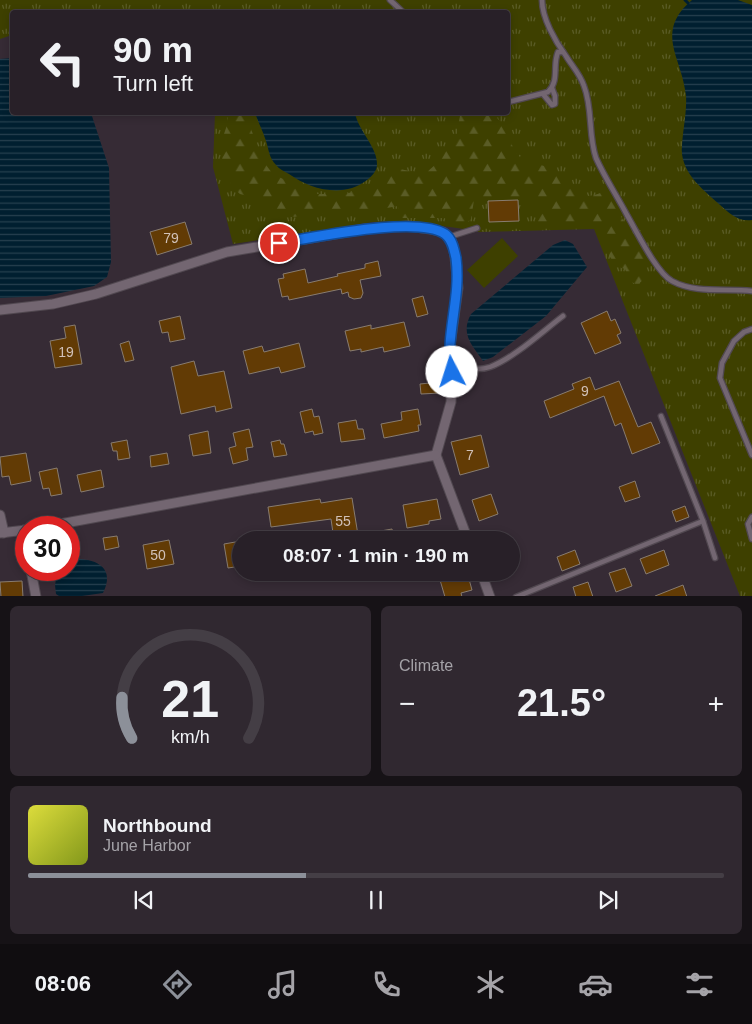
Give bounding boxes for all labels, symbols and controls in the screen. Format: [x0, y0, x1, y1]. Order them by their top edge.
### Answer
icon: left [30, 30, 95, 95]
text: 90 m [113, 30, 193, 69]
text: Turn left [113, 71, 193, 96]
pin [258, 222, 300, 264]
icon: arrive [265, 229, 293, 257]
house number: 79 [163, 230, 179, 246]
house number: 19 [58, 344, 74, 360]
position arrow [425, 345, 477, 397]
house number: 9 [581, 383, 589, 399]
house number: 7 [466, 447, 474, 463]
house number: 55 [335, 513, 351, 529]
speed limit sign: 30 [15, 516, 80, 581]
text: 08:07 · 1 min · 190 m [283, 545, 469, 566]
house number: 50 [150, 547, 166, 563]
text: Climate [399, 657, 453, 674]
text: 21 [162, 670, 219, 728]
text: 21.5° [517, 682, 606, 724]
text: − [399, 688, 415, 719]
text: + [708, 688, 724, 719]
text: km/h [171, 727, 210, 747]
text: Northbound [103, 815, 212, 836]
text: June Harbor [103, 837, 191, 854]
icon: previous [130, 886, 158, 914]
icon: pause [362, 886, 390, 914]
icon: next [594, 886, 622, 914]
icon: directions [160, 967, 195, 1002]
icon: music [265, 967, 300, 1002]
icon: phone [369, 967, 404, 1002]
icon: climate [473, 967, 508, 1002]
icon: car [578, 967, 613, 1002]
icon: filters [682, 967, 717, 1002]
text: 08:06 [35, 971, 91, 996]

